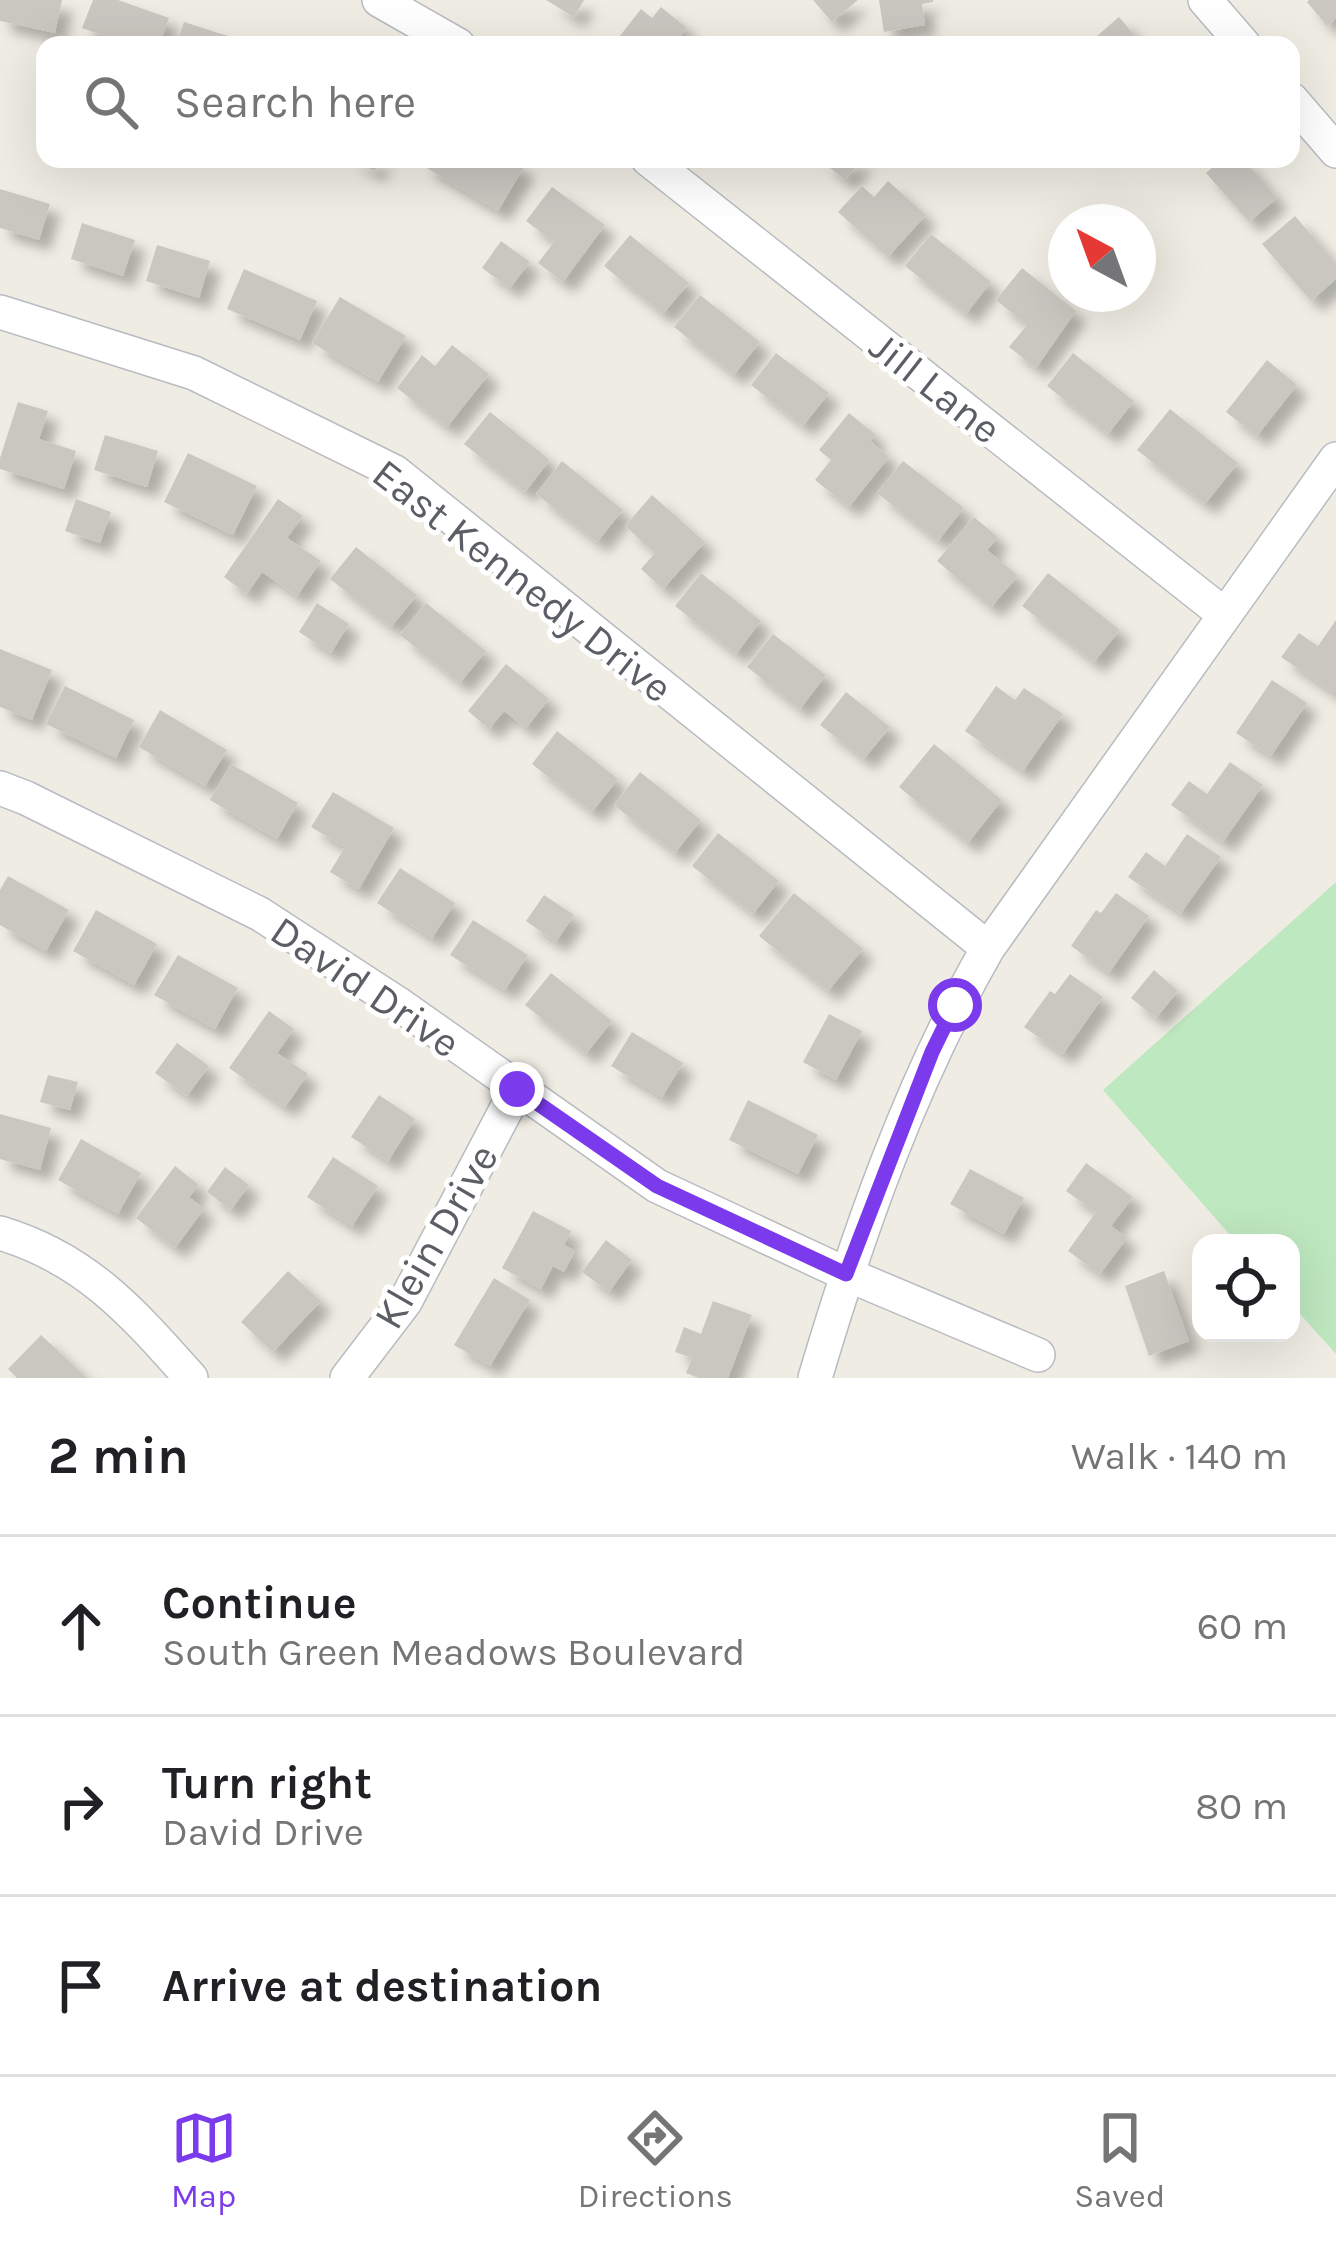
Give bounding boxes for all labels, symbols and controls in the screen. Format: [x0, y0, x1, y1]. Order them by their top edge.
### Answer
search box [36, 36, 1300, 168]
icon: search [78, 69, 144, 135]
text: Search here [174, 76, 416, 128]
north arrow [1048, 204, 1156, 312]
street label: Jill Lane [860, 321, 1011, 454]
street label: East Kennedy Drive [363, 448, 682, 713]
street label: David Drive [261, 905, 470, 1068]
route start [928, 978, 982, 1032]
route end [490, 1062, 544, 1116]
street label: Klein Drive [363, 1135, 509, 1338]
map controls [1192, 1234, 1300, 1342]
button: locate [1192, 1234, 1300, 1342]
text: 2 min [48, 1426, 189, 1486]
text: Walk · 140 m [1071, 1433, 1288, 1479]
text: Continue [162, 1577, 357, 1629]
icon: ahead [48, 1593, 114, 1659]
text: 60 m [1197, 1603, 1288, 1649]
text: South Green Meadows Boulevard [162, 1629, 745, 1675]
text: Turn right [162, 1757, 372, 1809]
icon: right [48, 1773, 114, 1839]
text: 80 m [1195, 1783, 1288, 1829]
text: David Drive [162, 1809, 364, 1855]
icon: arrive [48, 1953, 114, 2019]
text: Arrive at destination [162, 1960, 602, 2012]
tab: Map [171, 2105, 237, 2215]
tab: Directions [578, 2105, 733, 2215]
tab: Saved [1074, 2105, 1165, 2215]

